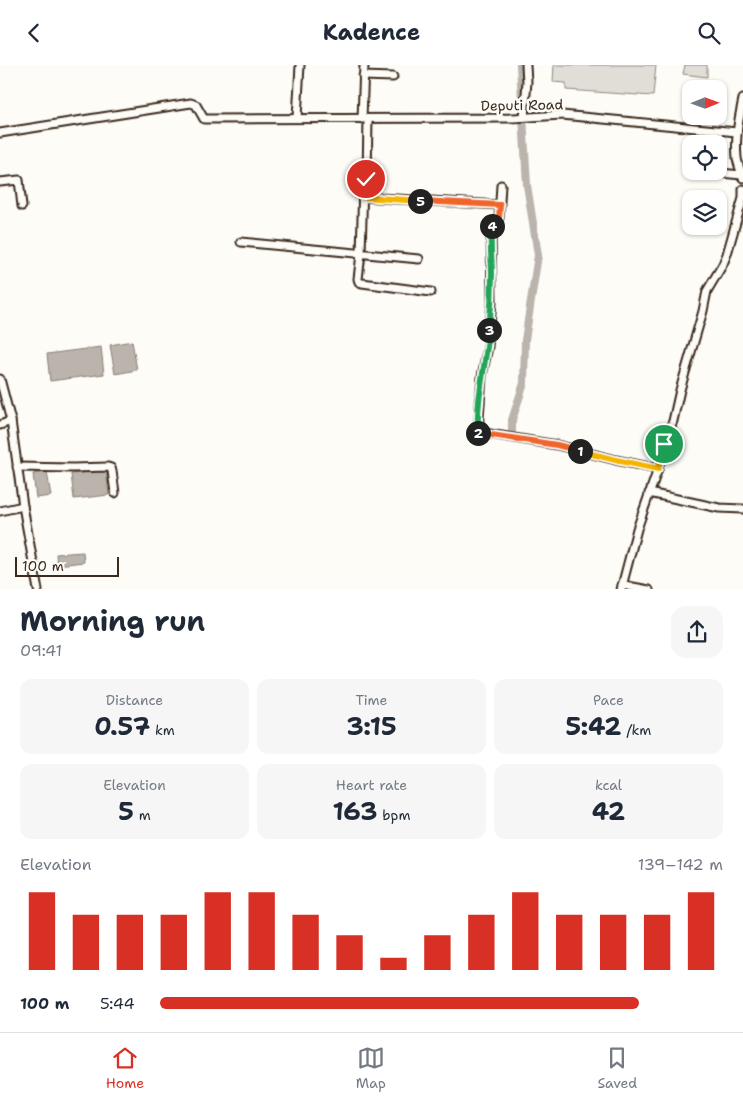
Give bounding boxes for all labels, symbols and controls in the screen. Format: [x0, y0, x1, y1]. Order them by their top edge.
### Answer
text: Kadence [323, 18, 420, 47]
icon: back [20, 19, 48, 47]
icon: search [695, 19, 723, 47]
north arrow [682, 80, 728, 125]
map controls [682, 80, 727, 235]
street label: Deputi Road [481, 95, 564, 115]
button: locate [682, 135, 727, 180]
pin [345, 158, 387, 200]
icon: check [352, 165, 380, 193]
pin: 5 [408, 189, 432, 213]
button: layers [682, 190, 727, 235]
text: 5 [416, 192, 425, 210]
pin: 4 [480, 213, 504, 239]
text: 4 [488, 217, 497, 235]
pin: 3 [476, 317, 502, 343]
text: 3 [485, 321, 494, 339]
pin: 2 [466, 421, 490, 445]
pin [643, 423, 685, 465]
text: 2 [474, 424, 483, 442]
icon: arrive [650, 430, 678, 458]
pin: 1 [568, 439, 592, 463]
text: 1 [577, 442, 584, 460]
scale bar [15, 555, 119, 578]
text: 100 m [22, 557, 64, 575]
text: Morning run [20, 602, 205, 640]
button: share [671, 606, 723, 658]
text: 09:41 [20, 640, 62, 661]
text: Distance [106, 691, 163, 709]
text: Time [355, 691, 388, 709]
text: Pace [593, 691, 624, 709]
text: 0.57 [94, 709, 150, 743]
text: 3:15 [346, 709, 397, 743]
text: 5:42 [566, 709, 622, 743]
text: km [150, 721, 175, 739]
text: /km [622, 721, 651, 739]
text: Elevation [103, 776, 166, 794]
text: Heart rate [336, 776, 407, 794]
text: kcal [595, 776, 622, 794]
text: 5 [118, 794, 134, 828]
text: 163 [333, 794, 378, 828]
text: 42 [592, 794, 625, 828]
text: m [134, 806, 151, 824]
text: bpm [378, 806, 410, 824]
text: Elevation [20, 854, 92, 875]
text: 139–142 m [638, 854, 723, 875]
text: 100 m [20, 993, 69, 1014]
text: 5:44 [100, 993, 135, 1014]
tab: Home [106, 1044, 144, 1092]
tab: Map [356, 1044, 386, 1092]
tab: Saved [597, 1044, 637, 1092]

